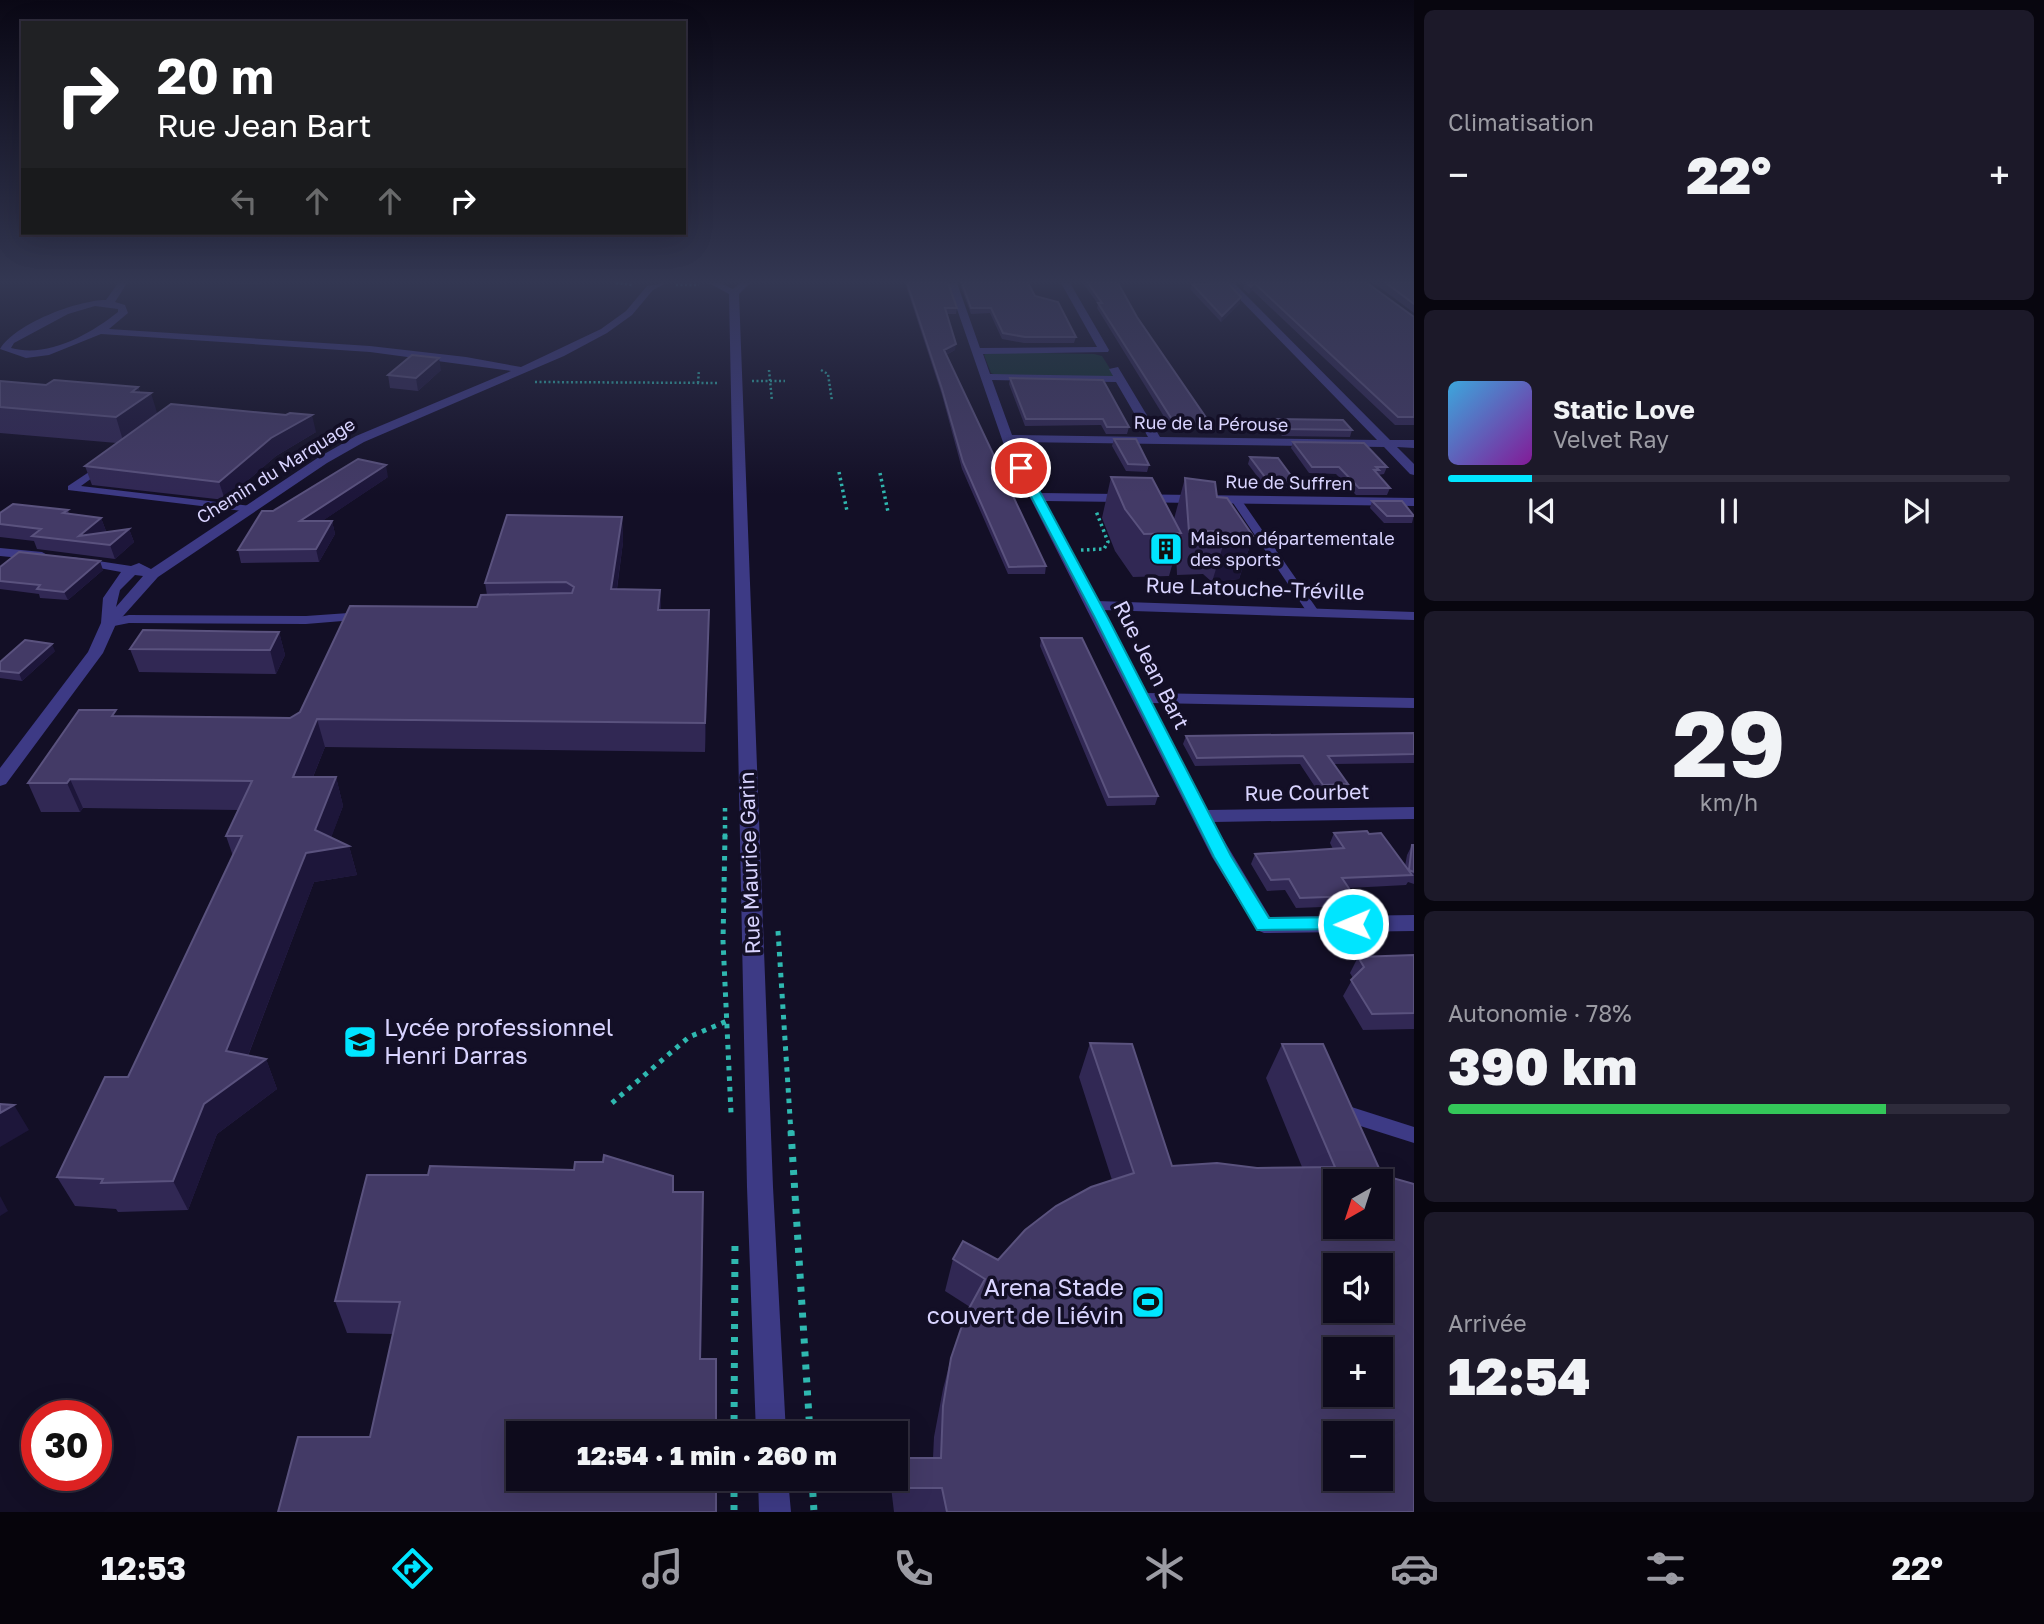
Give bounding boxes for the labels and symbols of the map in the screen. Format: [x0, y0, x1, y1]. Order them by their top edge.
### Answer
street label: Rue de la Pérouse [1133, 411, 1289, 435]
street label: Chemin du Marquage [192, 412, 359, 528]
pin [991, 438, 1051, 498]
street label: Rue de Suffren [1225, 470, 1353, 494]
place label: Maison départementale des sports [1190, 527, 1395, 570]
building icon: Maison départementale des sports [1147, 530, 1185, 568]
street label: Rue Latouche-Tréville [1145, 571, 1365, 605]
street label: Rue Jean Bart [1108, 596, 1195, 733]
street label: Rue Maurice Garin [733, 771, 765, 955]
street label: Rue Courbet [1244, 778, 1370, 806]
position arrow [1316, 887, 1390, 961]
place label: Lycée professionnel Henri Darras [384, 1012, 614, 1069]
school or university icon: Lycée professionnel Henri Darras [341, 1023, 379, 1061]
north arrow [1323, 1169, 1393, 1239]
place label: Arena Stade couvert de Liévin [927, 1272, 1124, 1329]
sports icon: Arena Stade couvert de Liévin [1129, 1283, 1167, 1321]
speed limit sign: 30 [21, 1400, 112, 1491]

